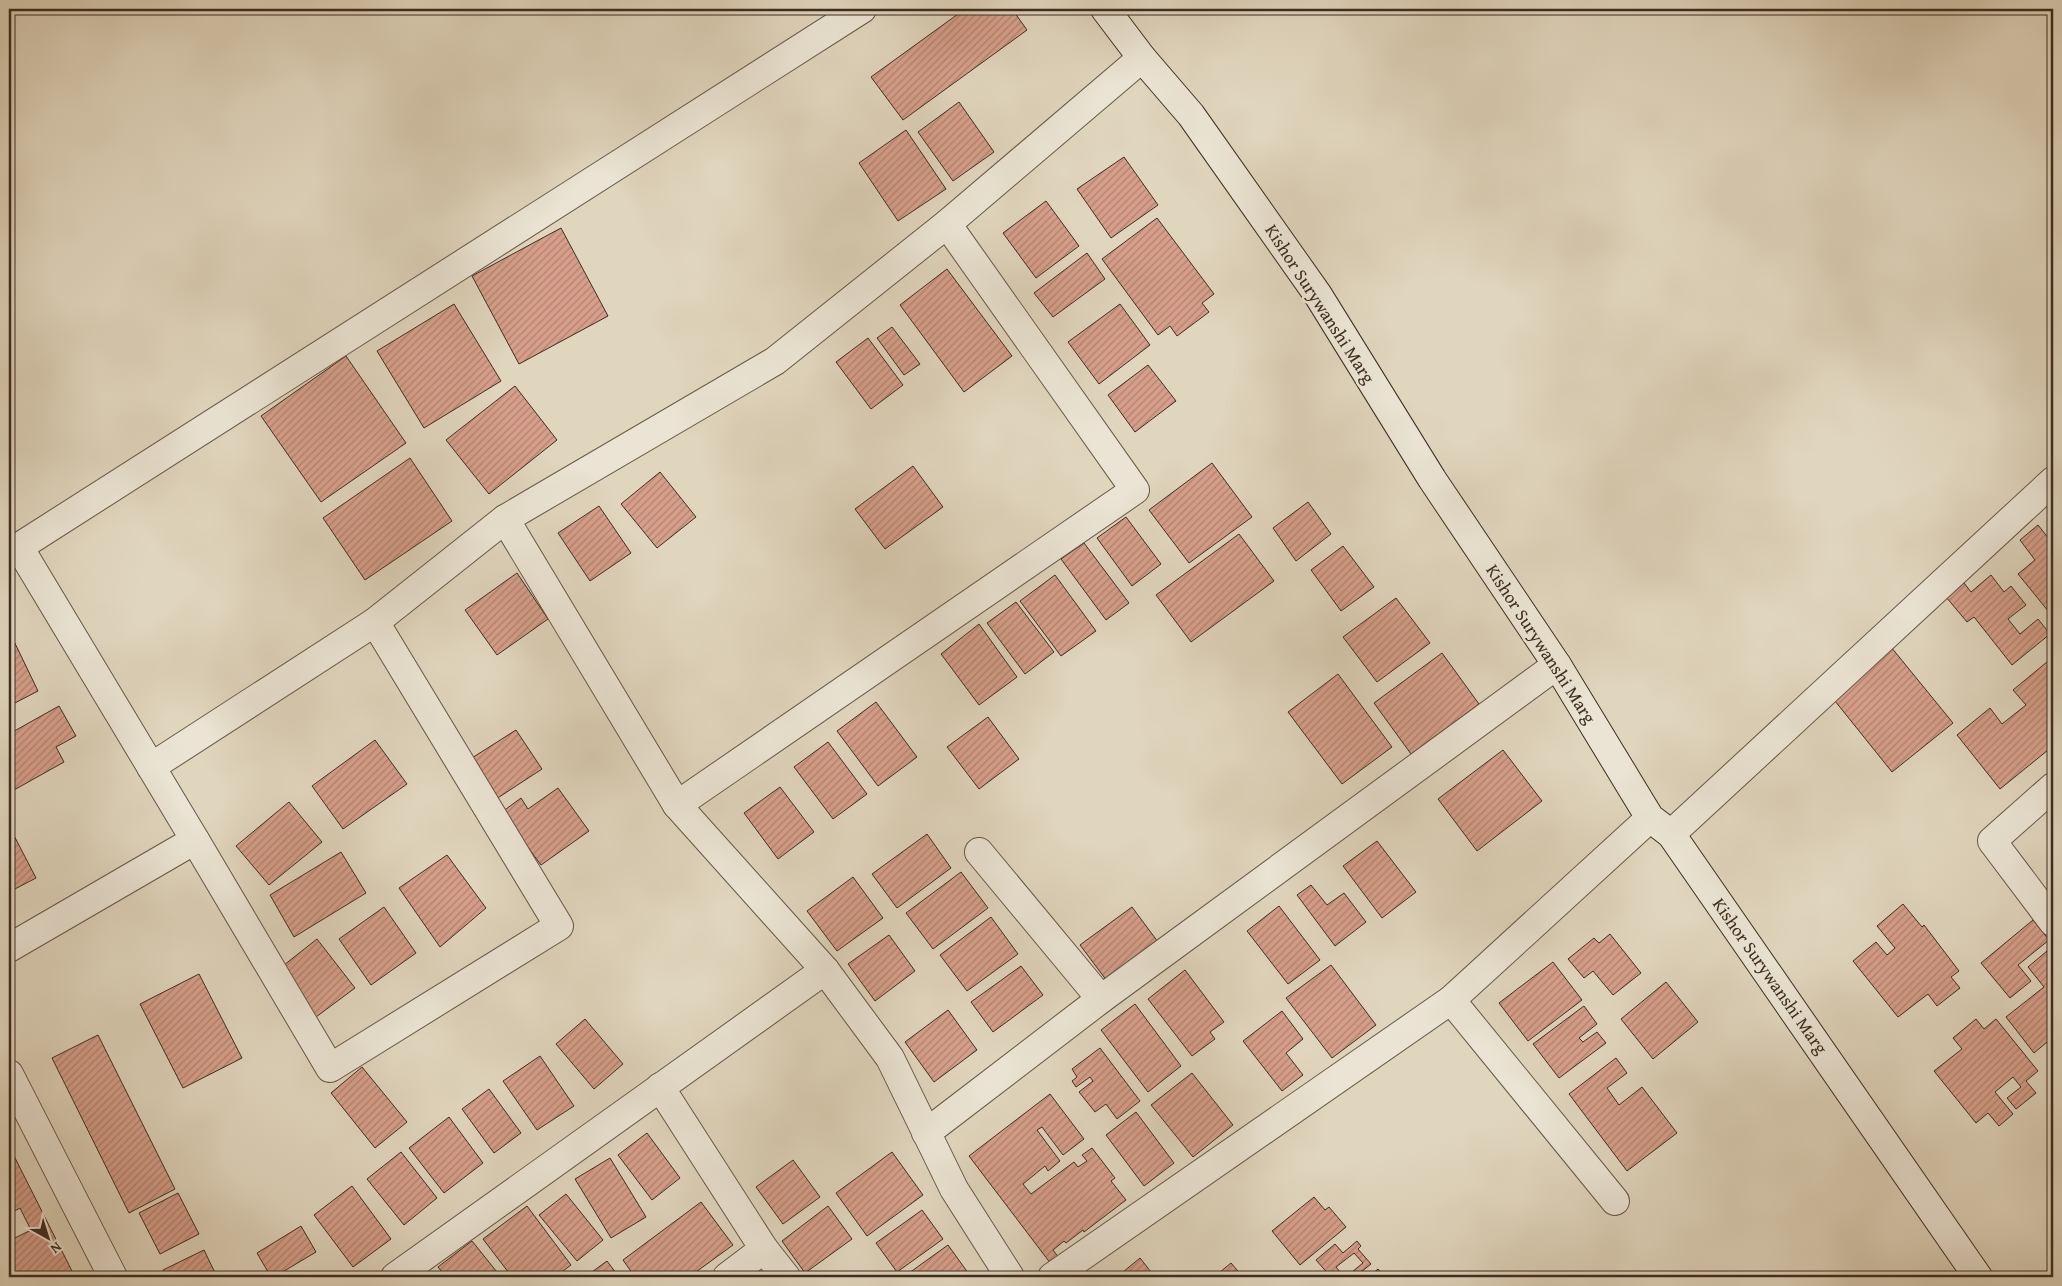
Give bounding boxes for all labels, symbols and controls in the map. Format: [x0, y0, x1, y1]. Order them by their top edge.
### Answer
street label: Kishor Surywanshi Marg [1259, 219, 1382, 389]
street label: Kishor Surywanshi Marg [1480, 559, 1603, 729]
street label: Kishor Surywanshi Marg [1706, 892, 1835, 1059]
north arrow [22, 1214, 72, 1264]
text: N [46, 1237, 66, 1259]

